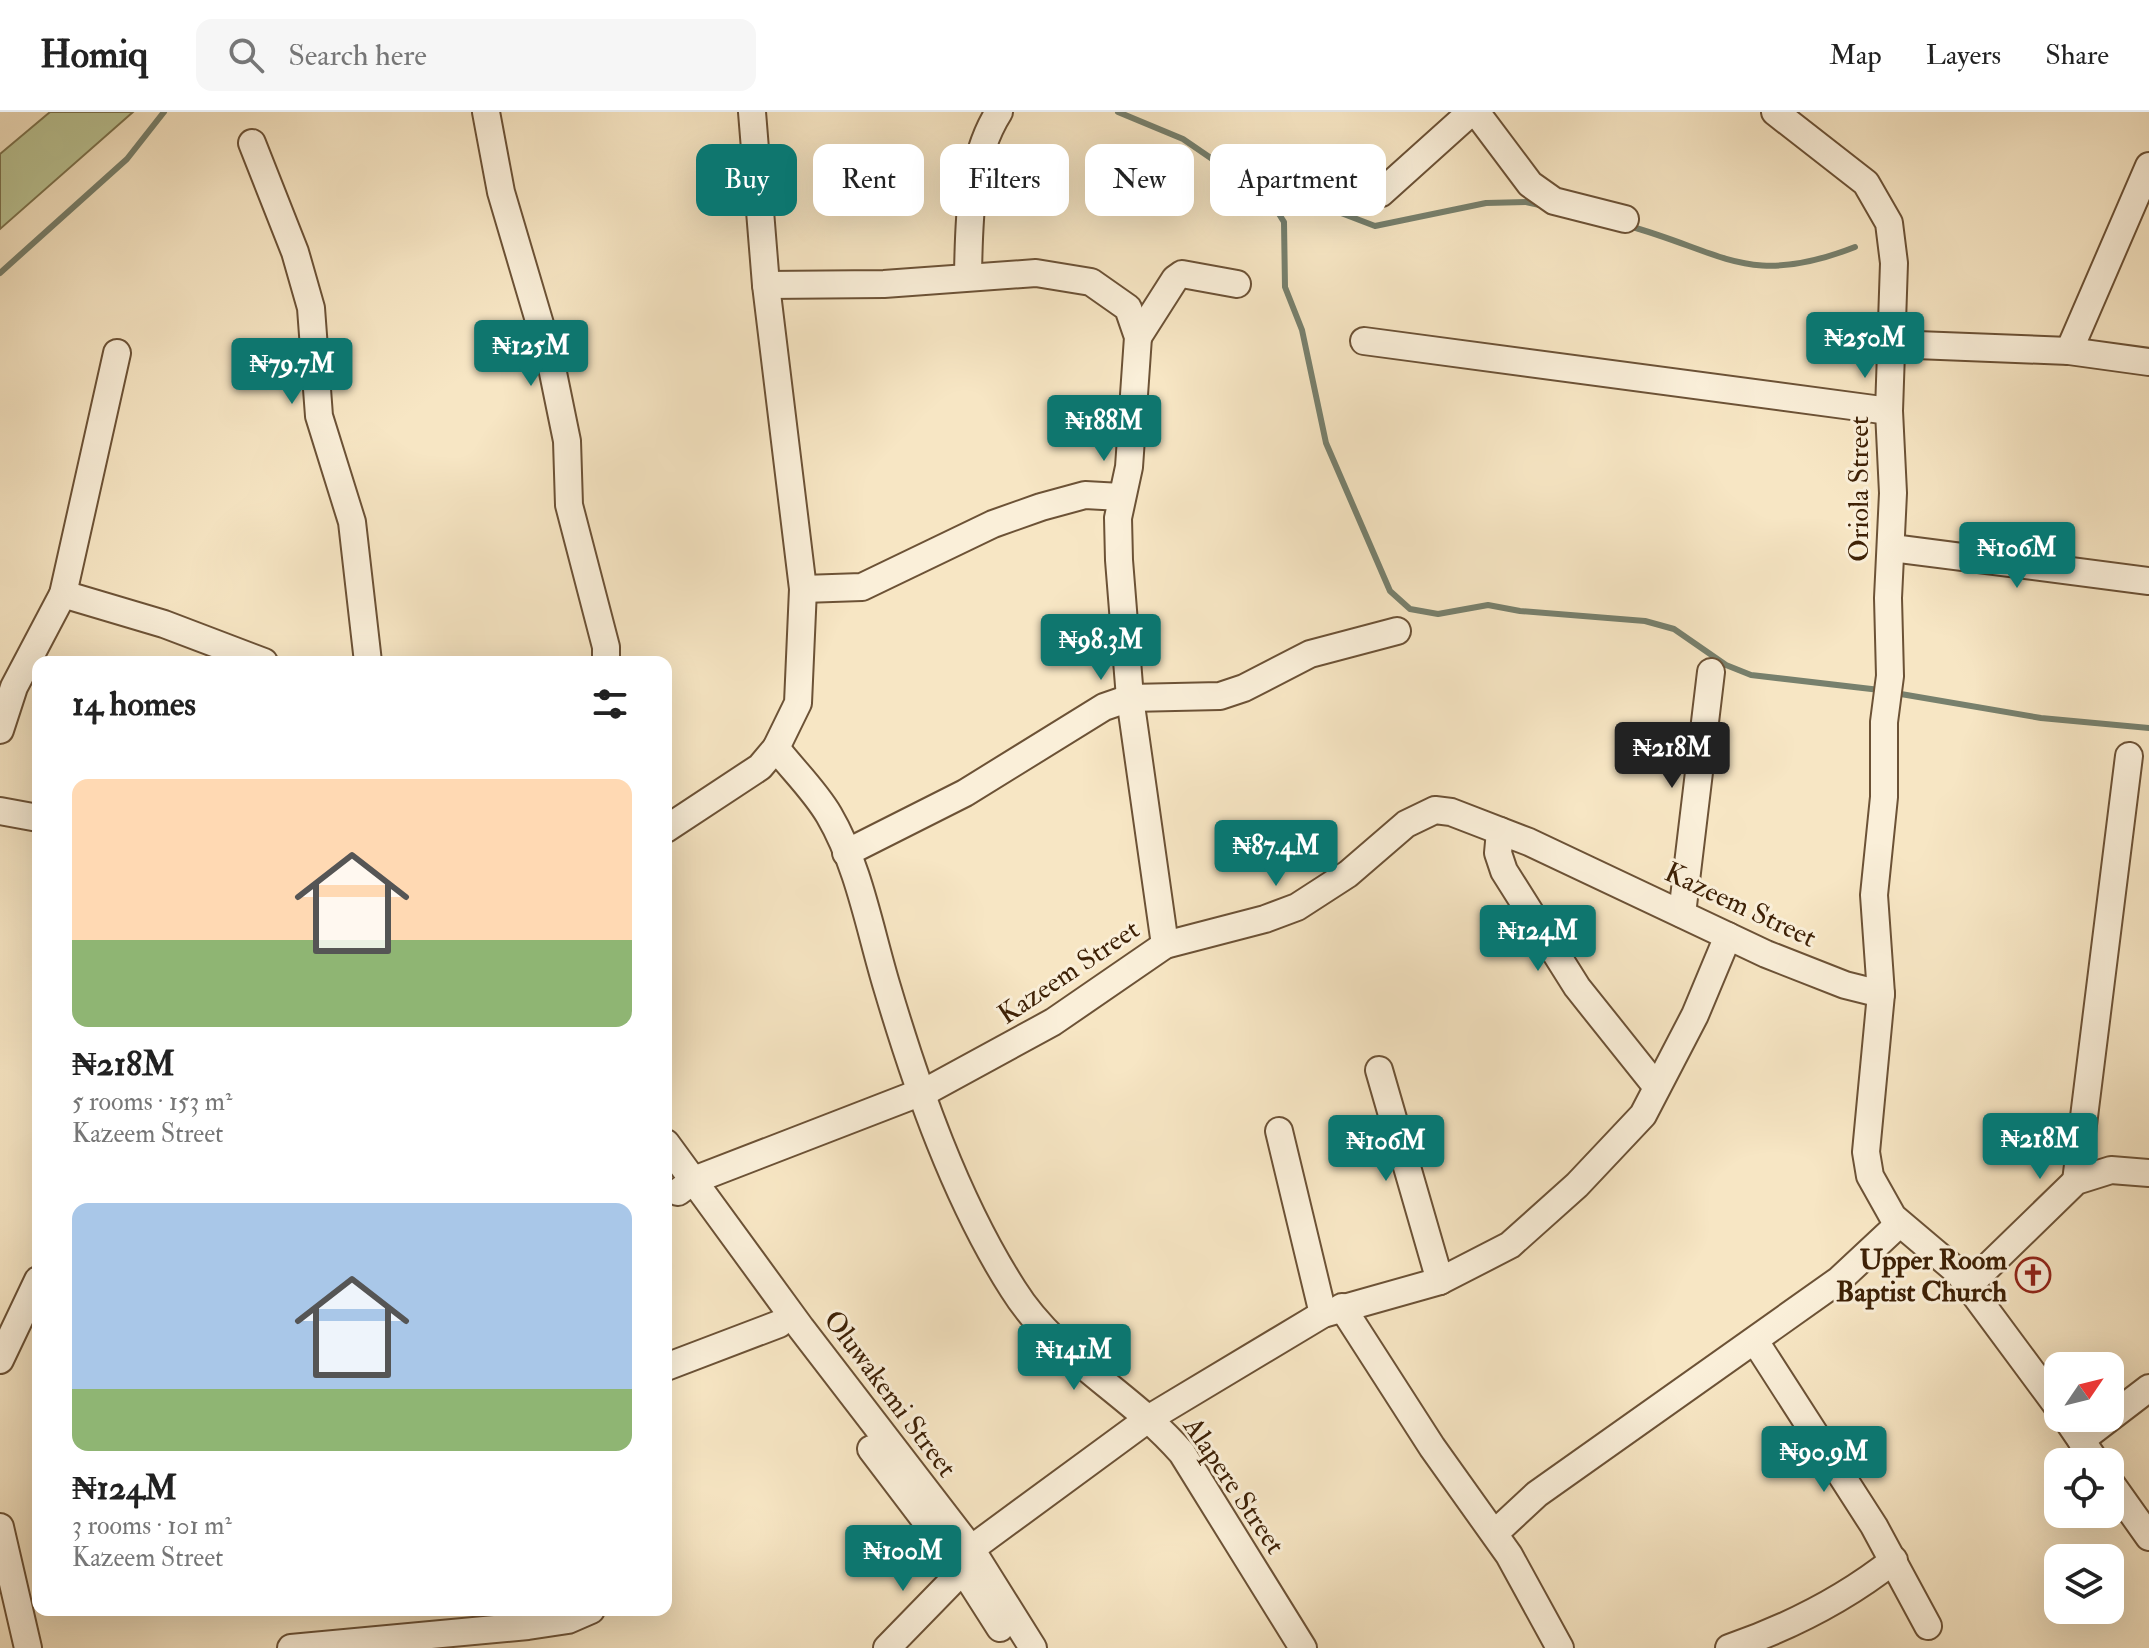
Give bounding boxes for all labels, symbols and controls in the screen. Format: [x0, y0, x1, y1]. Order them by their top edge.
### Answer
search box [196, 19, 756, 91]
text: Homiq [40, 31, 148, 79]
icon: search [224, 33, 268, 77]
text: Search here [288, 37, 427, 74]
text: Map [1829, 38, 1882, 73]
text: Layers [1926, 38, 2001, 73]
text: Share [2045, 38, 2109, 73]
chip: Buy [696, 144, 797, 216]
chip: Rent [813, 144, 924, 216]
chip: Filters [940, 144, 1069, 216]
chip: New [1085, 144, 1194, 216]
chip: Apartment [1210, 144, 1386, 216]
pin: ₦250M [1809, 312, 1921, 380]
pin: ₦125M [475, 320, 587, 388]
text: ₦250M [1824, 322, 1906, 354]
text: ₦125M [492, 330, 570, 362]
pin: ₦79.7M [227, 338, 357, 406]
text: ₦79.7M [249, 348, 335, 380]
pin: ₦188M [1048, 395, 1160, 463]
text: ₦188M [1065, 405, 1143, 437]
street label: Oriola Street [1842, 416, 1877, 562]
pin: ₦106M [1961, 522, 2073, 590]
text: ₦106M [1977, 532, 2057, 564]
pin: ₦98.3M [1036, 614, 1166, 682]
text: ₦98.3M [1059, 624, 1143, 656]
icon: filters [588, 682, 632, 726]
text: 14 homes [72, 683, 196, 726]
pin: ₦218M [1616, 722, 1728, 790]
text: ₦218M [1633, 732, 1711, 764]
pin: ₦87.4M [1211, 820, 1341, 888]
text: ₦87.4M [1233, 830, 1319, 862]
icon: home [280, 831, 424, 975]
street label: Kazeem Street [1659, 855, 1822, 956]
pin: ₦124M [1482, 905, 1594, 973]
street label: Kazeem Street [991, 912, 1146, 1032]
text: ₦124M [1498, 915, 1578, 947]
text: ₦218M [72, 1043, 175, 1086]
text: 5 rooms · 153 m² [72, 1086, 232, 1118]
pin: ₦218M [1984, 1113, 2096, 1181]
pin: ₦106M [1330, 1115, 1442, 1183]
text: Kazeem Street [72, 1118, 223, 1150]
text: ₦218M [2001, 1123, 2079, 1155]
text: ₦106M [1346, 1125, 1426, 1157]
place label: Upper Room Baptist Church [1836, 1243, 2007, 1310]
icon: home [280, 1255, 424, 1399]
church icon: Upper Room Baptist Church [2014, 1256, 2052, 1294]
street label: Oluwakemi Street [816, 1304, 964, 1484]
pin: ₦141M [1018, 1324, 1130, 1392]
text: ₦141M [1036, 1334, 1112, 1366]
north arrow [2044, 1352, 2124, 1432]
map controls [2044, 1352, 2124, 1624]
street label: Alapere Street [1175, 1410, 1292, 1561]
pin: ₦90.9M [1759, 1426, 1889, 1494]
text: ₦90.9M [1780, 1436, 1868, 1468]
button: locate [2044, 1448, 2124, 1528]
text: ₦124M [72, 1467, 177, 1510]
text: 3 rooms · 101 m² [72, 1510, 232, 1542]
pin: ₦100M [847, 1525, 959, 1593]
text: ₦100M [863, 1535, 943, 1567]
text: Kazeem Street [72, 1542, 223, 1574]
button: layers [2044, 1544, 2124, 1624]

